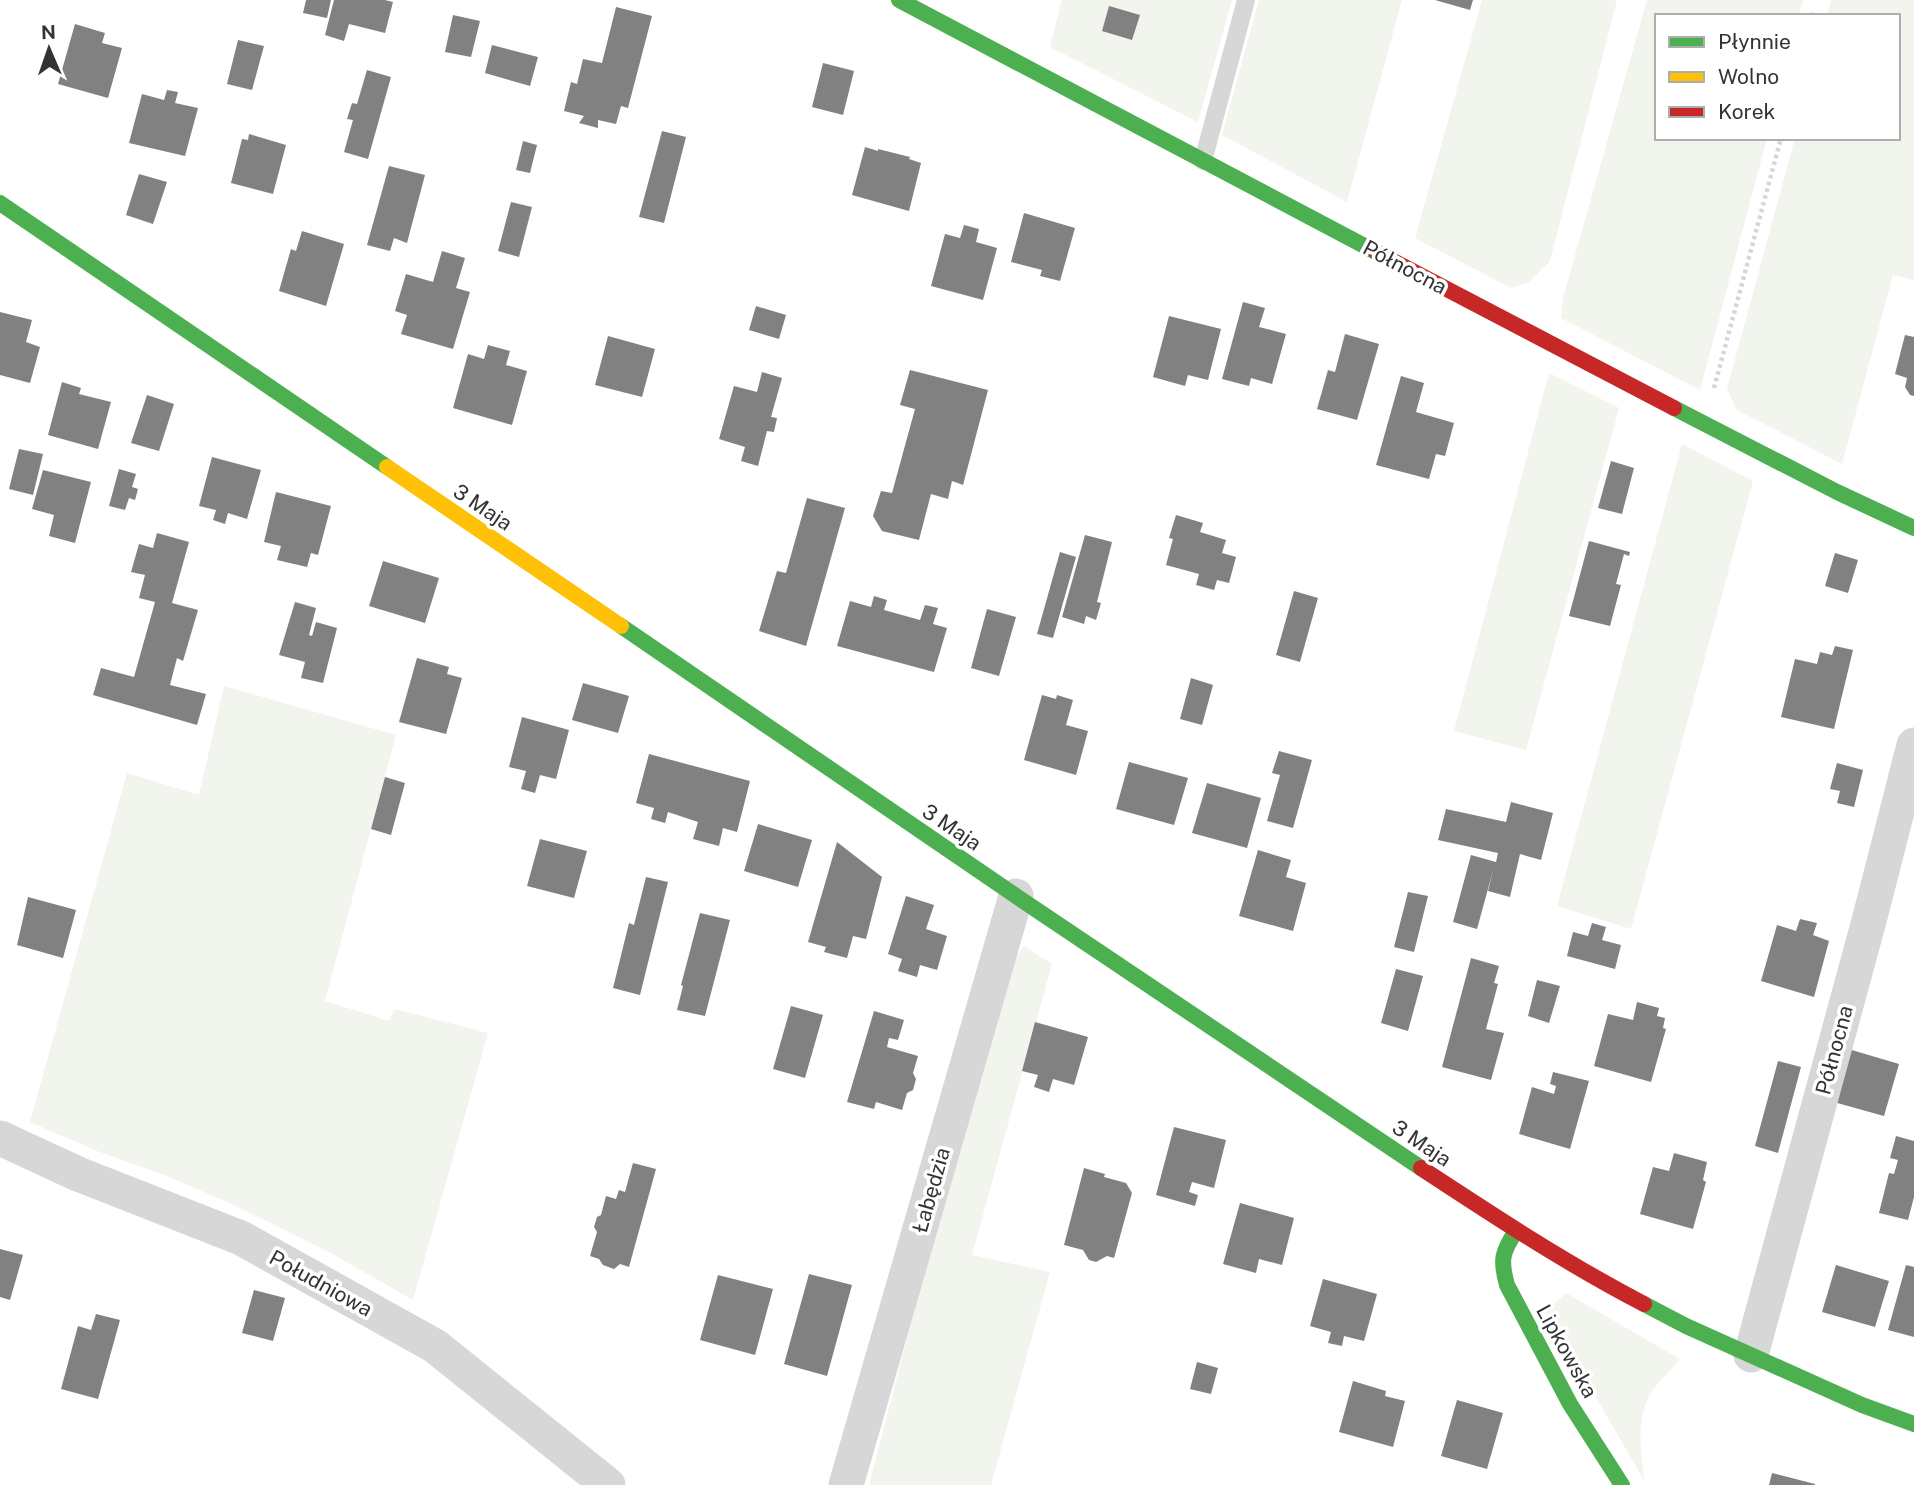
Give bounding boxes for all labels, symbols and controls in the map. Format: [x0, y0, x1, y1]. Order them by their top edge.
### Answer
north arrow [14, 14, 84, 84]
legend [1655, 14, 1900, 140]
text: N [41, 21, 56, 43]
text: Płynnie [1718, 29, 1791, 54]
text: Wolno [1718, 64, 1779, 89]
text: Korek [1718, 99, 1776, 124]
street label: Północna [1359, 235, 1451, 299]
street label: 3 Maja [449, 478, 517, 536]
street label: 3 Maja [918, 798, 986, 856]
street label: Północna [1810, 1003, 1858, 1097]
street label: 3 Maja [1388, 1114, 1456, 1172]
street label: Łabędzia [907, 1145, 955, 1235]
street label: Południowa [265, 1244, 377, 1322]
street label: Lipkowska [1531, 1300, 1603, 1402]

